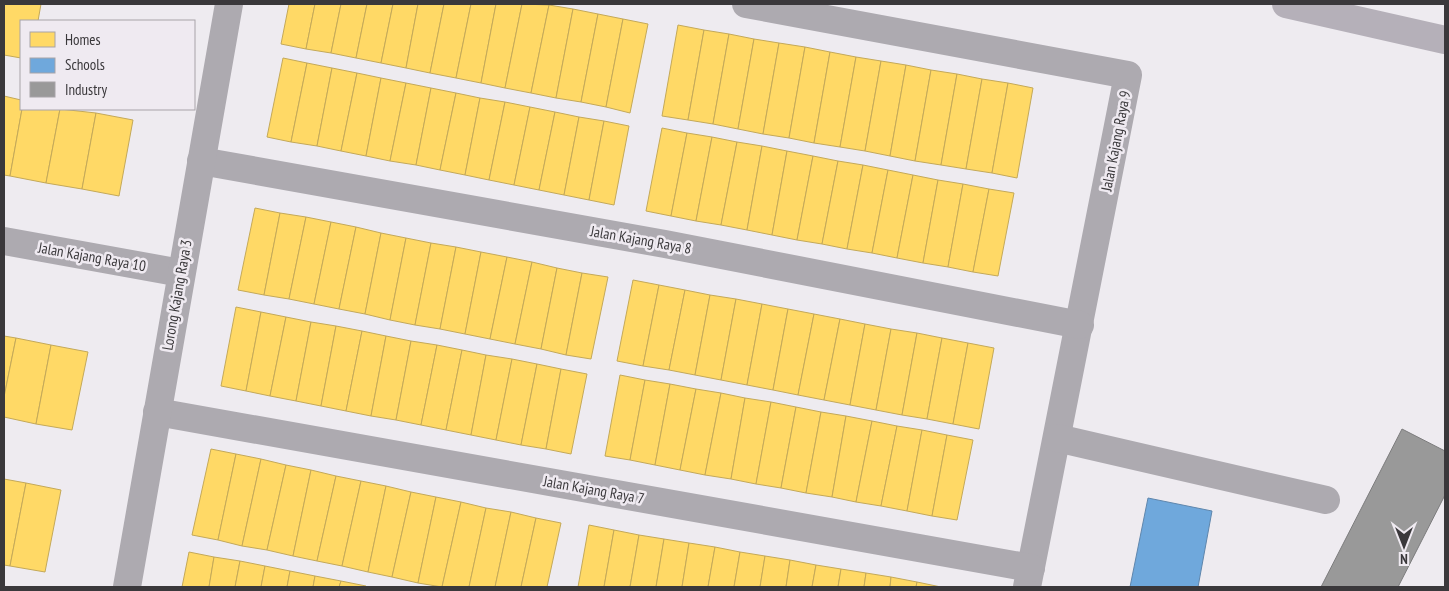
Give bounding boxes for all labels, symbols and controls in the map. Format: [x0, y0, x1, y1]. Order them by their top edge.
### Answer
legend [20, 20, 195, 110]
text: Homes [65, 30, 101, 49]
text: Schools [65, 55, 105, 74]
text: Industry [65, 80, 107, 99]
street label: Jalan Kajang Raya 9 [1096, 89, 1135, 194]
street label: Jalan Kajang Raya 8 [588, 221, 693, 258]
street label: Jalan Kajang Raya 10 [36, 238, 148, 275]
street label: Lorong Kajang Raya 3 [157, 238, 196, 352]
street label: Jalan Kajang Raya 7 [541, 471, 646, 508]
north arrow [1379, 521, 1429, 571]
text: N [1400, 550, 1408, 568]

